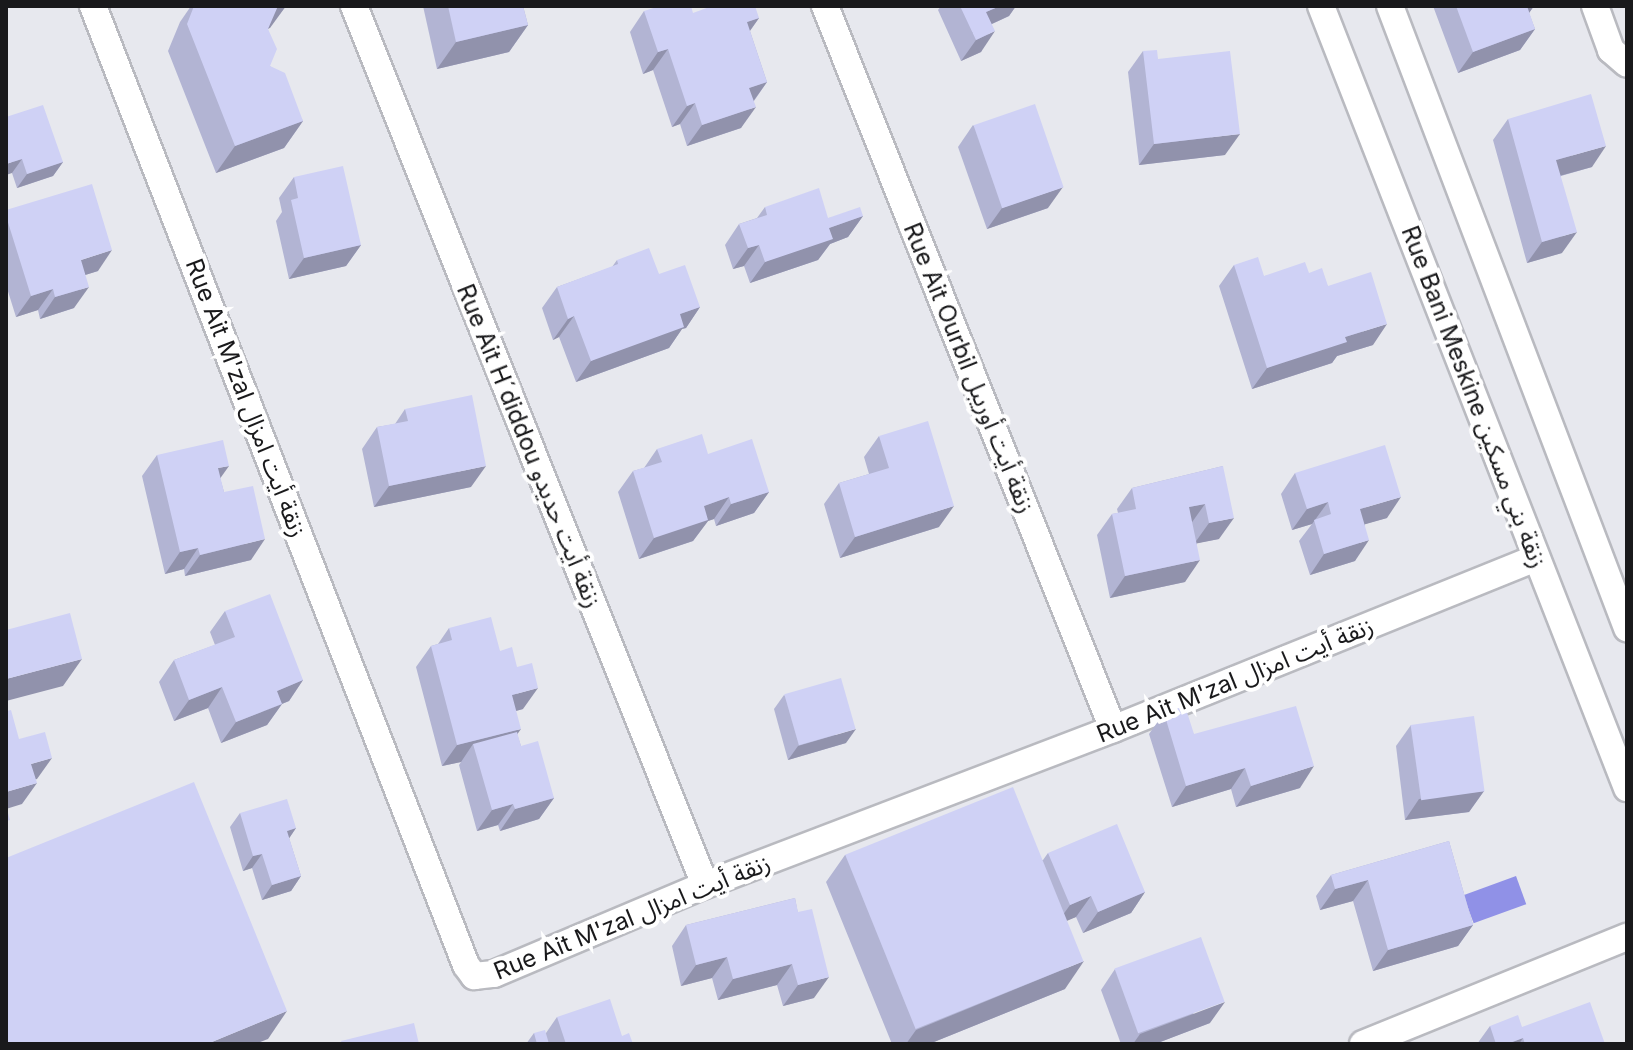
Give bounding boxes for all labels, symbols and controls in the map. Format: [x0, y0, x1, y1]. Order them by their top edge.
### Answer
street label: Rue Ait Ourbil زنقة أيت أوريبل [897, 219, 1041, 517]
street label: Rue Bani Meskine زنقة بني مسكين [1395, 222, 1553, 572]
street label: Rue Ait M'zal زنقة أيت امزال [180, 255, 312, 541]
street label: Rue Ait H´diddou زنقة أيت حديدو [451, 280, 607, 612]
street label: Rue Ait M'zal زنقة أيت امزال [1092, 611, 1378, 749]
street label: Rue Ait M'zal زنقة أيت امزال [489, 848, 775, 986]

